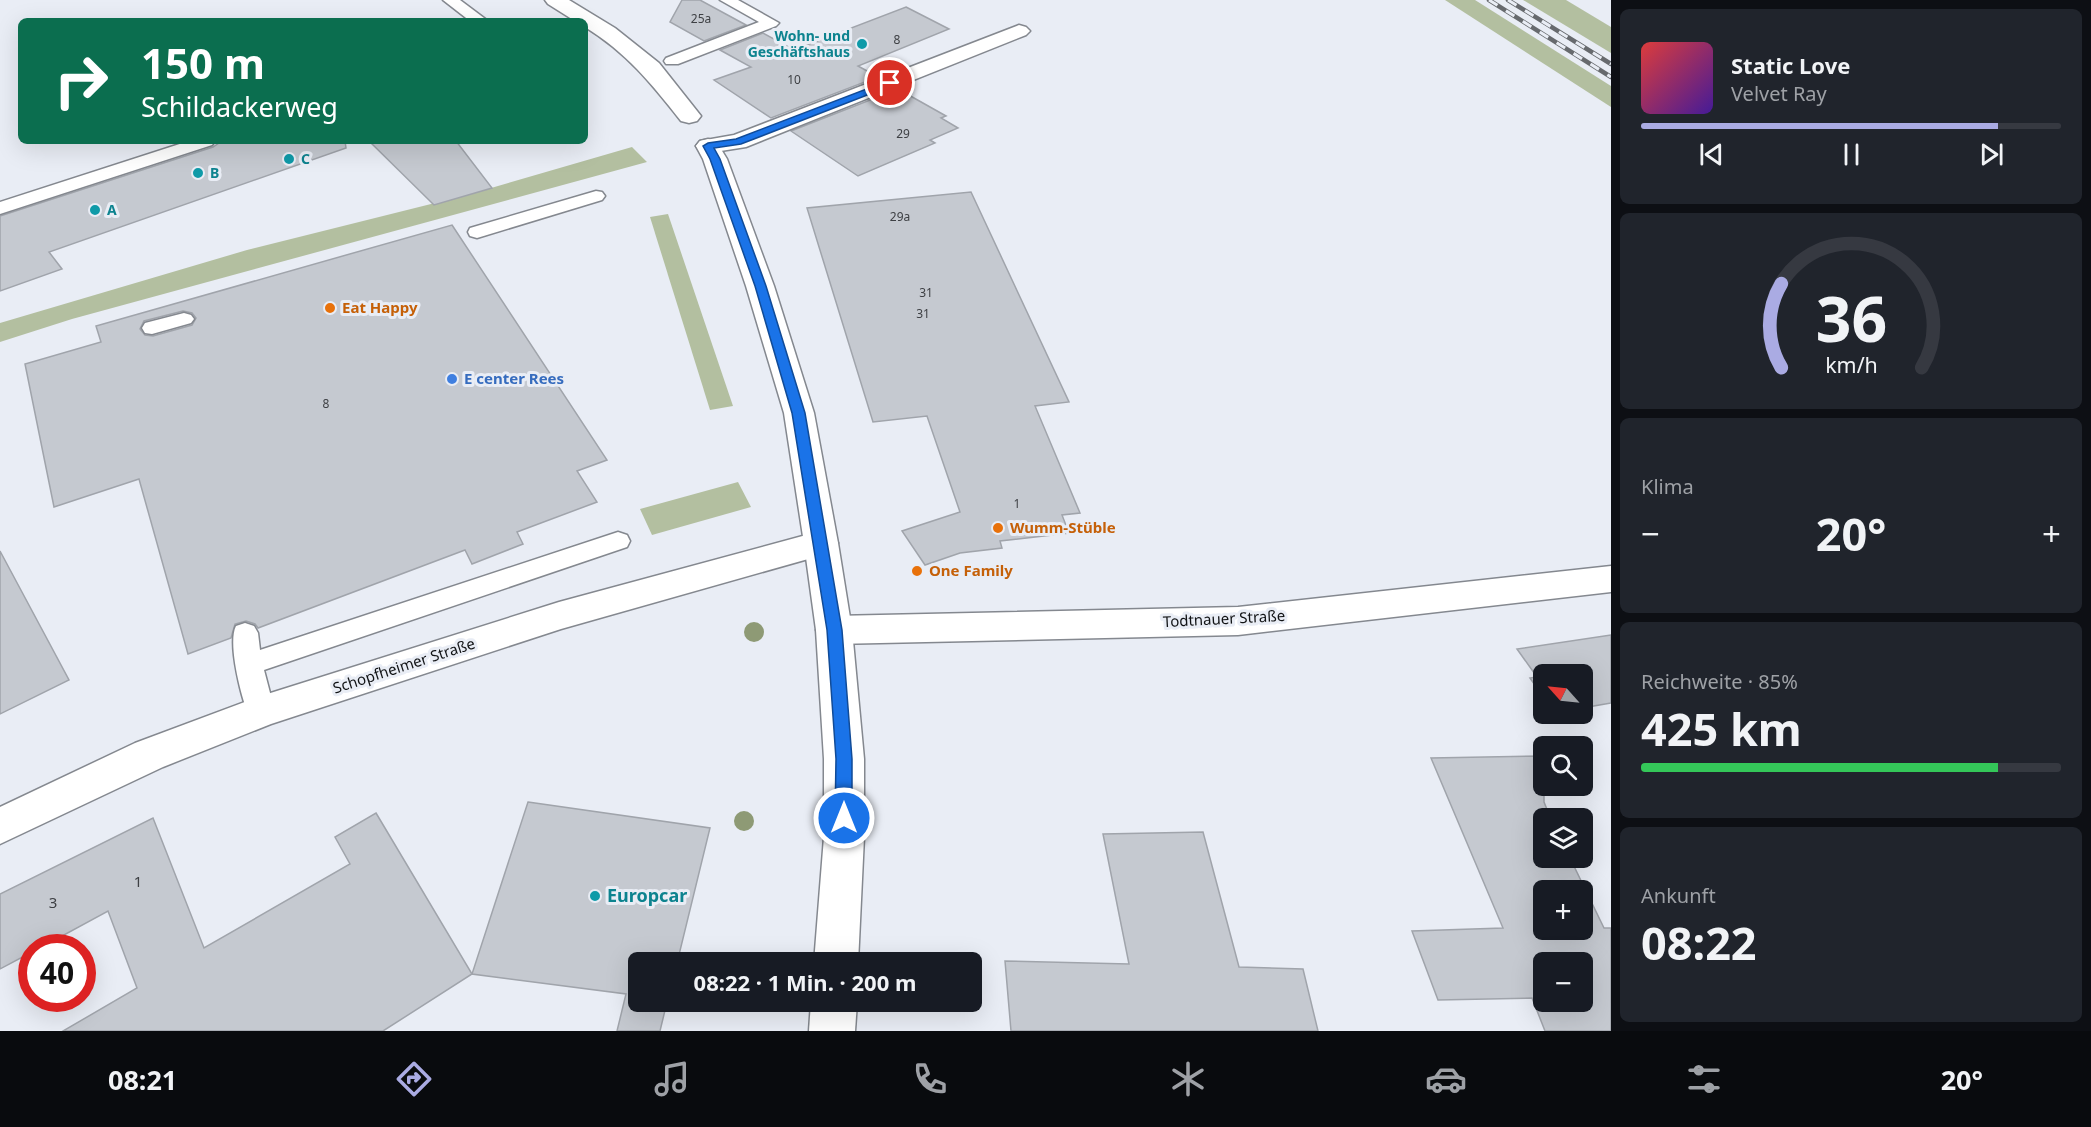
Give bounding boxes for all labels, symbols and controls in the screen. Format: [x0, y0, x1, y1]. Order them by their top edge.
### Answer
house number: 25a [691, 10, 711, 27]
place label: Wohn- und Geschäftshaus [748, 26, 850, 61]
house number: 8 [894, 31, 901, 48]
text: 150 m [141, 34, 265, 91]
marker: Wohn- und Geschäftshaus [855, 37, 869, 51]
icon: right [42, 42, 120, 120]
text: Static Love [1731, 50, 1850, 80]
pin [864, 57, 915, 108]
icon: arrive [873, 66, 906, 99]
house number: 10 [787, 71, 801, 88]
text: Velvet Ray [1731, 80, 1827, 107]
text: Schildackerweg [141, 88, 338, 125]
house number: 29 [896, 125, 910, 142]
icon: previous [1695, 138, 1728, 171]
icon: pause [1835, 138, 1868, 171]
icon: next [1975, 138, 2008, 171]
place label: C [301, 149, 310, 168]
marker: C [282, 152, 296, 166]
place label: B [210, 163, 219, 182]
marker: B [191, 166, 205, 180]
place label: A [107, 200, 117, 219]
marker: A [88, 203, 102, 217]
house number: 29a [890, 208, 910, 225]
text: 36 [1815, 275, 1887, 360]
house number: 31 [919, 284, 933, 301]
place label: Eat Happy [342, 297, 418, 317]
marker: Eat Happy [323, 301, 337, 315]
house number: 31 [916, 305, 930, 322]
text: km/h [1825, 351, 1877, 380]
place label: E center Rees [464, 368, 564, 388]
marker: E center Rees [445, 372, 459, 386]
house number: 8 [323, 395, 330, 412]
text: Klima [1641, 473, 1694, 500]
house number: 1 [1014, 495, 1020, 512]
text: 20° [1816, 503, 1886, 564]
text: − [1641, 511, 1660, 556]
text: + [2042, 511, 2061, 556]
place label: Wumm-Stüble [1010, 517, 1116, 537]
marker: Wumm-Stüble [991, 521, 1005, 535]
place label: One Family [929, 560, 1013, 580]
marker: One Family [910, 564, 924, 578]
street label: Todtnauer Straße [1162, 605, 1286, 631]
street label: Schopfheimer Straße [330, 633, 477, 697]
north arrow [1533, 664, 1593, 724]
map controls [1533, 664, 1593, 1012]
text: Reichweite · 85% [1641, 668, 1798, 695]
text: 425 km [1641, 698, 1802, 759]
button: search [1533, 736, 1593, 796]
position arrow [812, 786, 876, 850]
button: layers [1533, 808, 1593, 868]
house number: 1 [134, 871, 142, 891]
button: + [1533, 880, 1593, 940]
text: Ankunft [1641, 882, 1716, 909]
place label: Europcar [607, 883, 687, 907]
marker: Europcar [588, 889, 602, 903]
house number: 3 [49, 892, 57, 912]
text: 08:22 [1641, 912, 1757, 973]
speed limit sign: 40 [18, 934, 96, 1012]
button: − [1533, 952, 1593, 1012]
text: 08:22 · 1 Min. · 200 m [694, 967, 916, 997]
icon: directions [393, 1058, 435, 1100]
icon: music [651, 1058, 693, 1100]
icon: phone [909, 1058, 951, 1100]
icon: climate [1167, 1058, 1209, 1100]
icon: car [1425, 1058, 1467, 1100]
icon: filters [1683, 1058, 1725, 1100]
text: 08:21 [108, 1061, 177, 1098]
text: 20° [1941, 1061, 1983, 1098]

